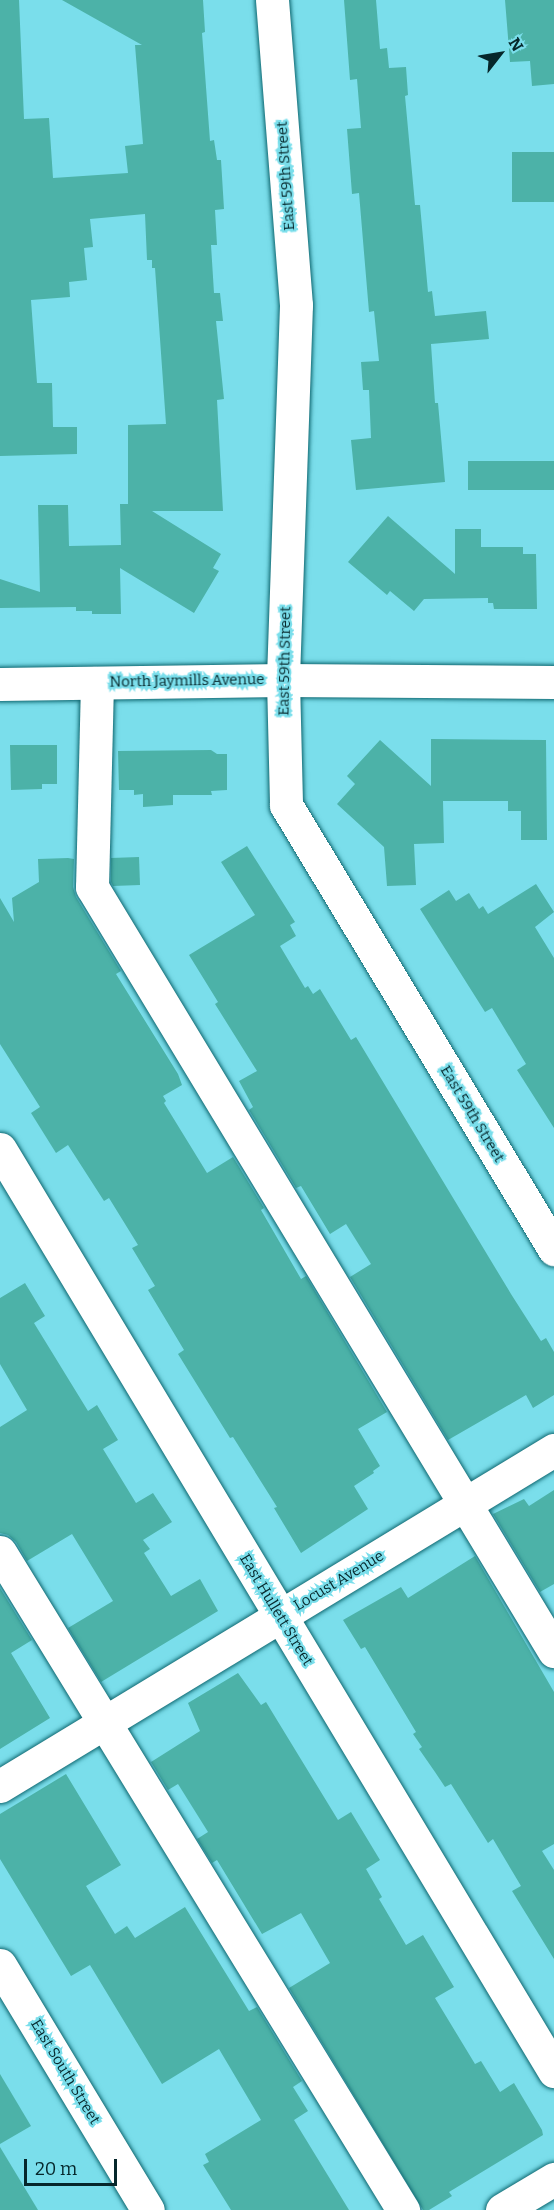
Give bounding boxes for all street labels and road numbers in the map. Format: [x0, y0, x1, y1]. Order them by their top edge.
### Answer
street label: East 59th Street [273, 121, 299, 231]
street label: East 59th Street [275, 606, 295, 716]
street label: North Jaymills Avenue [109, 671, 265, 691]
street label: East 59th Street [436, 1062, 508, 1166]
street label: Locust Avenue [291, 1547, 387, 1615]
street label: East Hullett Street [236, 1551, 316, 1669]
street label: East South Street [27, 2016, 103, 2128]

